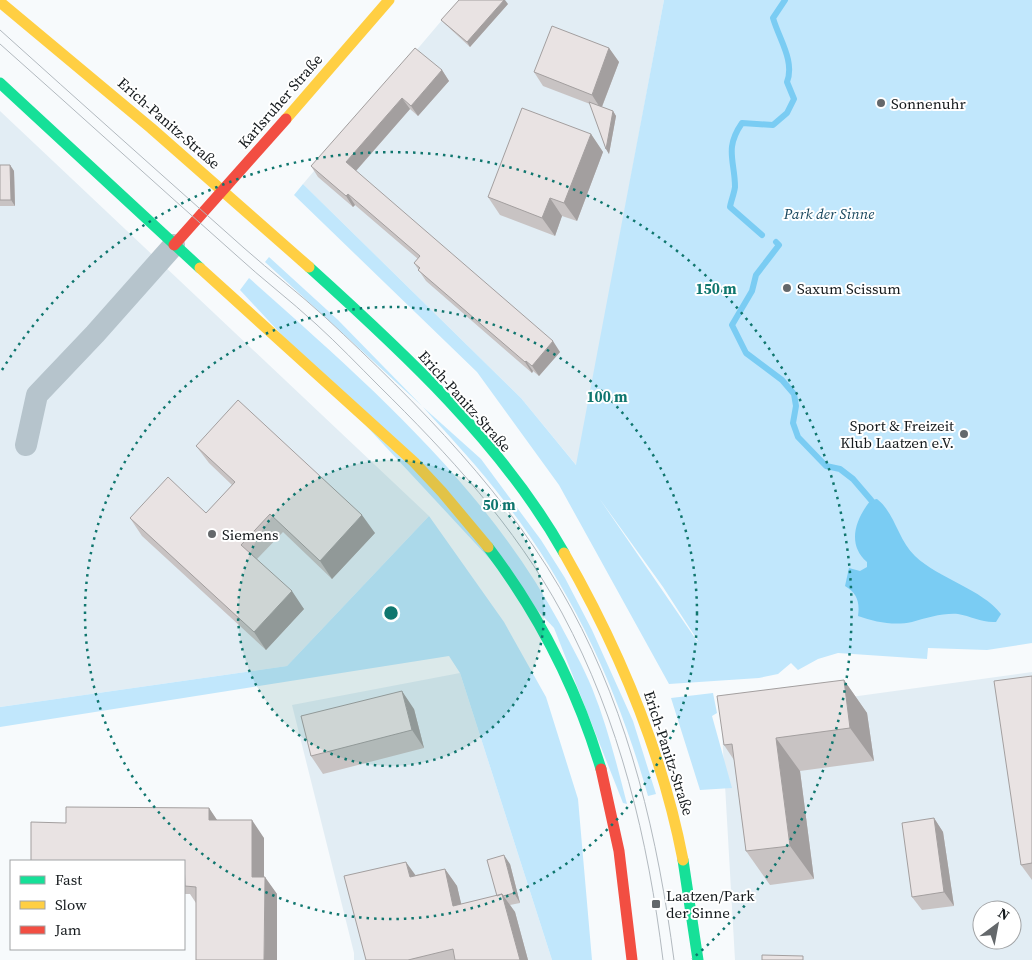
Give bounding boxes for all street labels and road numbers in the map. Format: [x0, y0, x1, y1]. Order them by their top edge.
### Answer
street label: Karlsruher Straße [233, 49, 327, 153]
street label: Erich-Panitz-Straße [113, 72, 225, 174]
street label: Erich-Panitz-Straße [414, 346, 516, 457]
street label: Erich-Panitz-Straße [639, 688, 699, 818]

